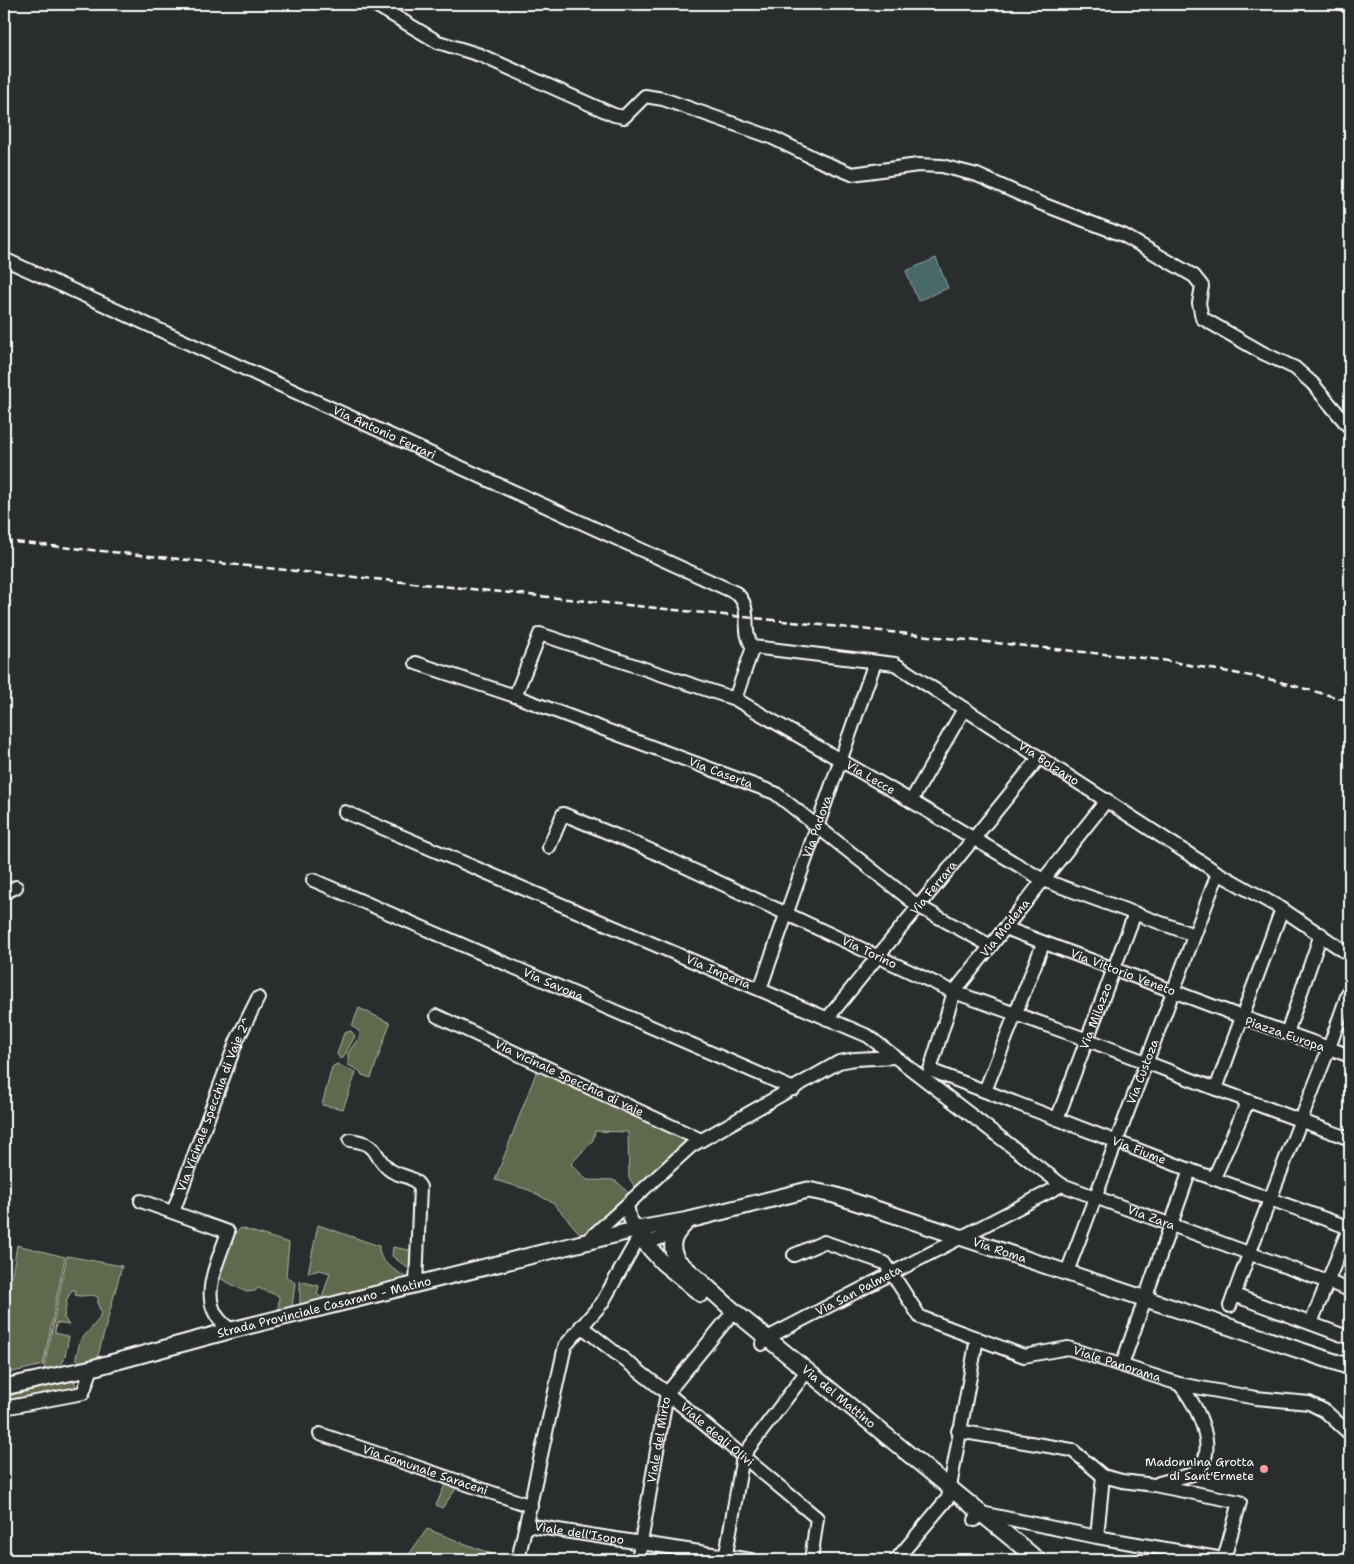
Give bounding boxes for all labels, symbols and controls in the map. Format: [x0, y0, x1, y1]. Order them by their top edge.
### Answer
street label: Via Antonio Ferrari [330, 402, 438, 463]
street label: Via Bolzano [1015, 738, 1082, 789]
street label: Via Caserta [686, 753, 756, 792]
street label: Via Lecce [843, 757, 898, 798]
street label: Via Padova [799, 793, 836, 860]
street label: Via Ferrara [907, 857, 961, 918]
street label: Via Modena [977, 895, 1034, 960]
street label: Via Torino [839, 933, 899, 972]
street label: Via Vittorio Veneto [1068, 945, 1178, 999]
street label: Via Imperia [683, 951, 753, 993]
street label: Via Savona [520, 964, 587, 1005]
street label: Via Milazzo [1076, 981, 1116, 1052]
street label: Piazza Europa [1243, 1013, 1327, 1055]
street label: Via Vicinale Specchia di Vaje 2^ [173, 1015, 255, 1194]
street label: Via vicinale Specchia di vaje [492, 1036, 647, 1120]
street label: Via Custoza [1123, 1036, 1163, 1107]
street label: Via Fiume [1110, 1133, 1169, 1168]
street label: Via Zara [1125, 1201, 1178, 1234]
street label: Via Roma [971, 1234, 1029, 1267]
street label: Via San Palmeta [813, 1261, 905, 1319]
street label: Strada Provinciale Casarano - Matino [215, 1273, 433, 1342]
street label: Viale Panorama [1071, 1342, 1164, 1386]
street label: Via del Mattino [798, 1361, 879, 1432]
street label: Viale del Mirto [644, 1395, 674, 1484]
street label: Viale degli Olivi [677, 1399, 757, 1470]
street label: Via comunale Saraceni [360, 1441, 490, 1499]
place label: Madonnina Grotta di Sant'Ermete [1145, 1454, 1255, 1484]
marker: Madonnina Grotta di Sant'Ermete [1258, 1463, 1270, 1475]
street label: Viale dell'Isopo [533, 1518, 625, 1548]

